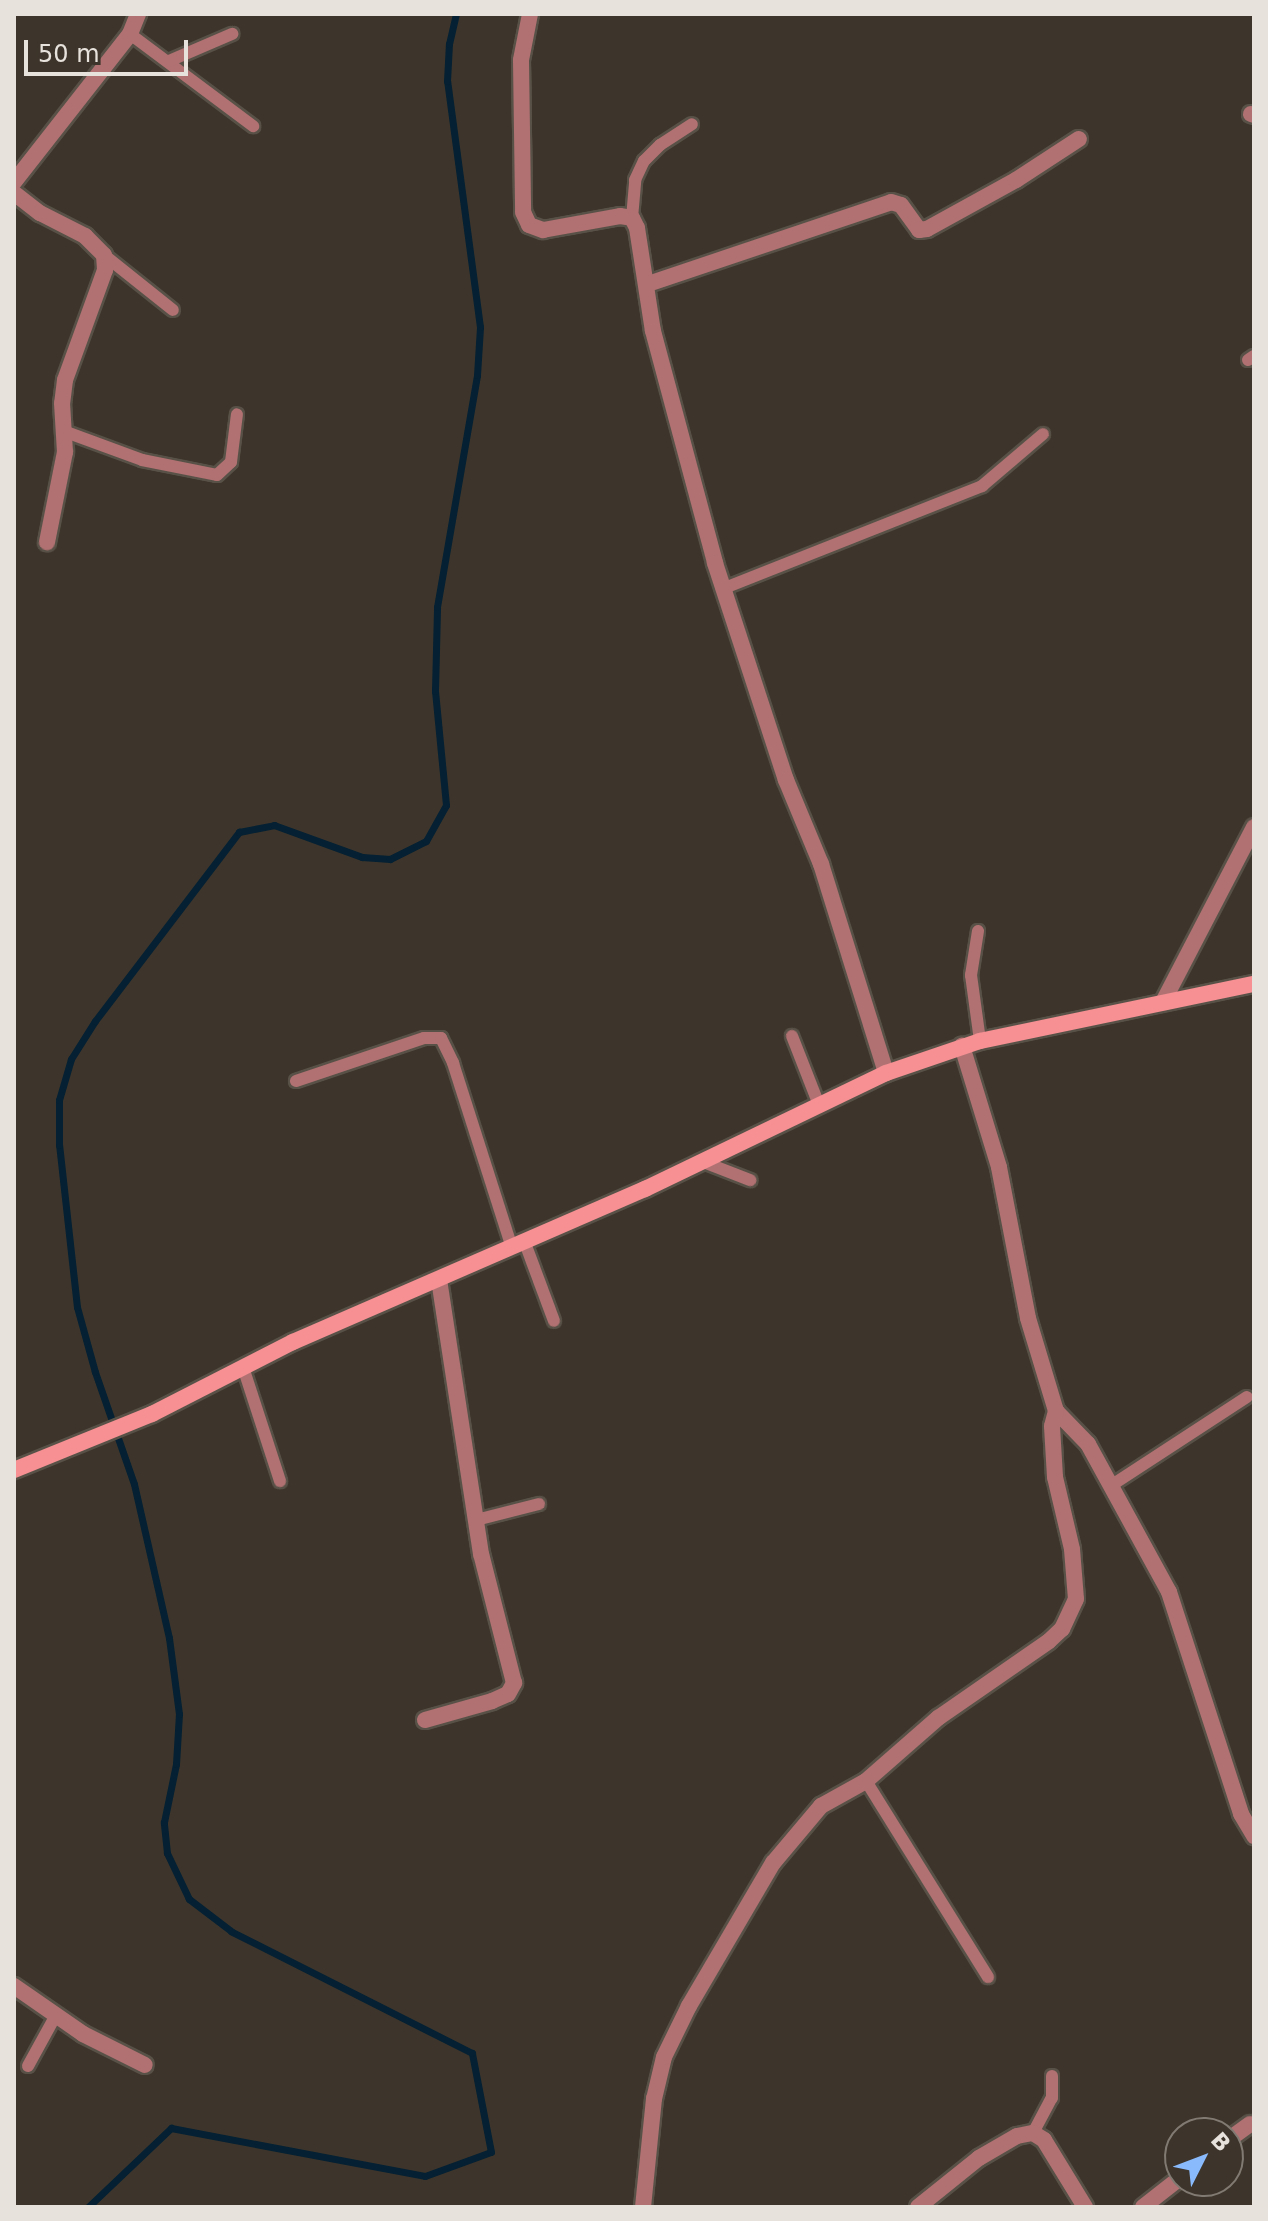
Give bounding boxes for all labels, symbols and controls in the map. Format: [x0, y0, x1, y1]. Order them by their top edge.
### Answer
scale bar [28, 24, 192, 74]
text: 50 m [38, 40, 100, 68]
north arrow [1164, 2117, 1244, 2197]
text: B [1206, 2127, 1236, 2157]

